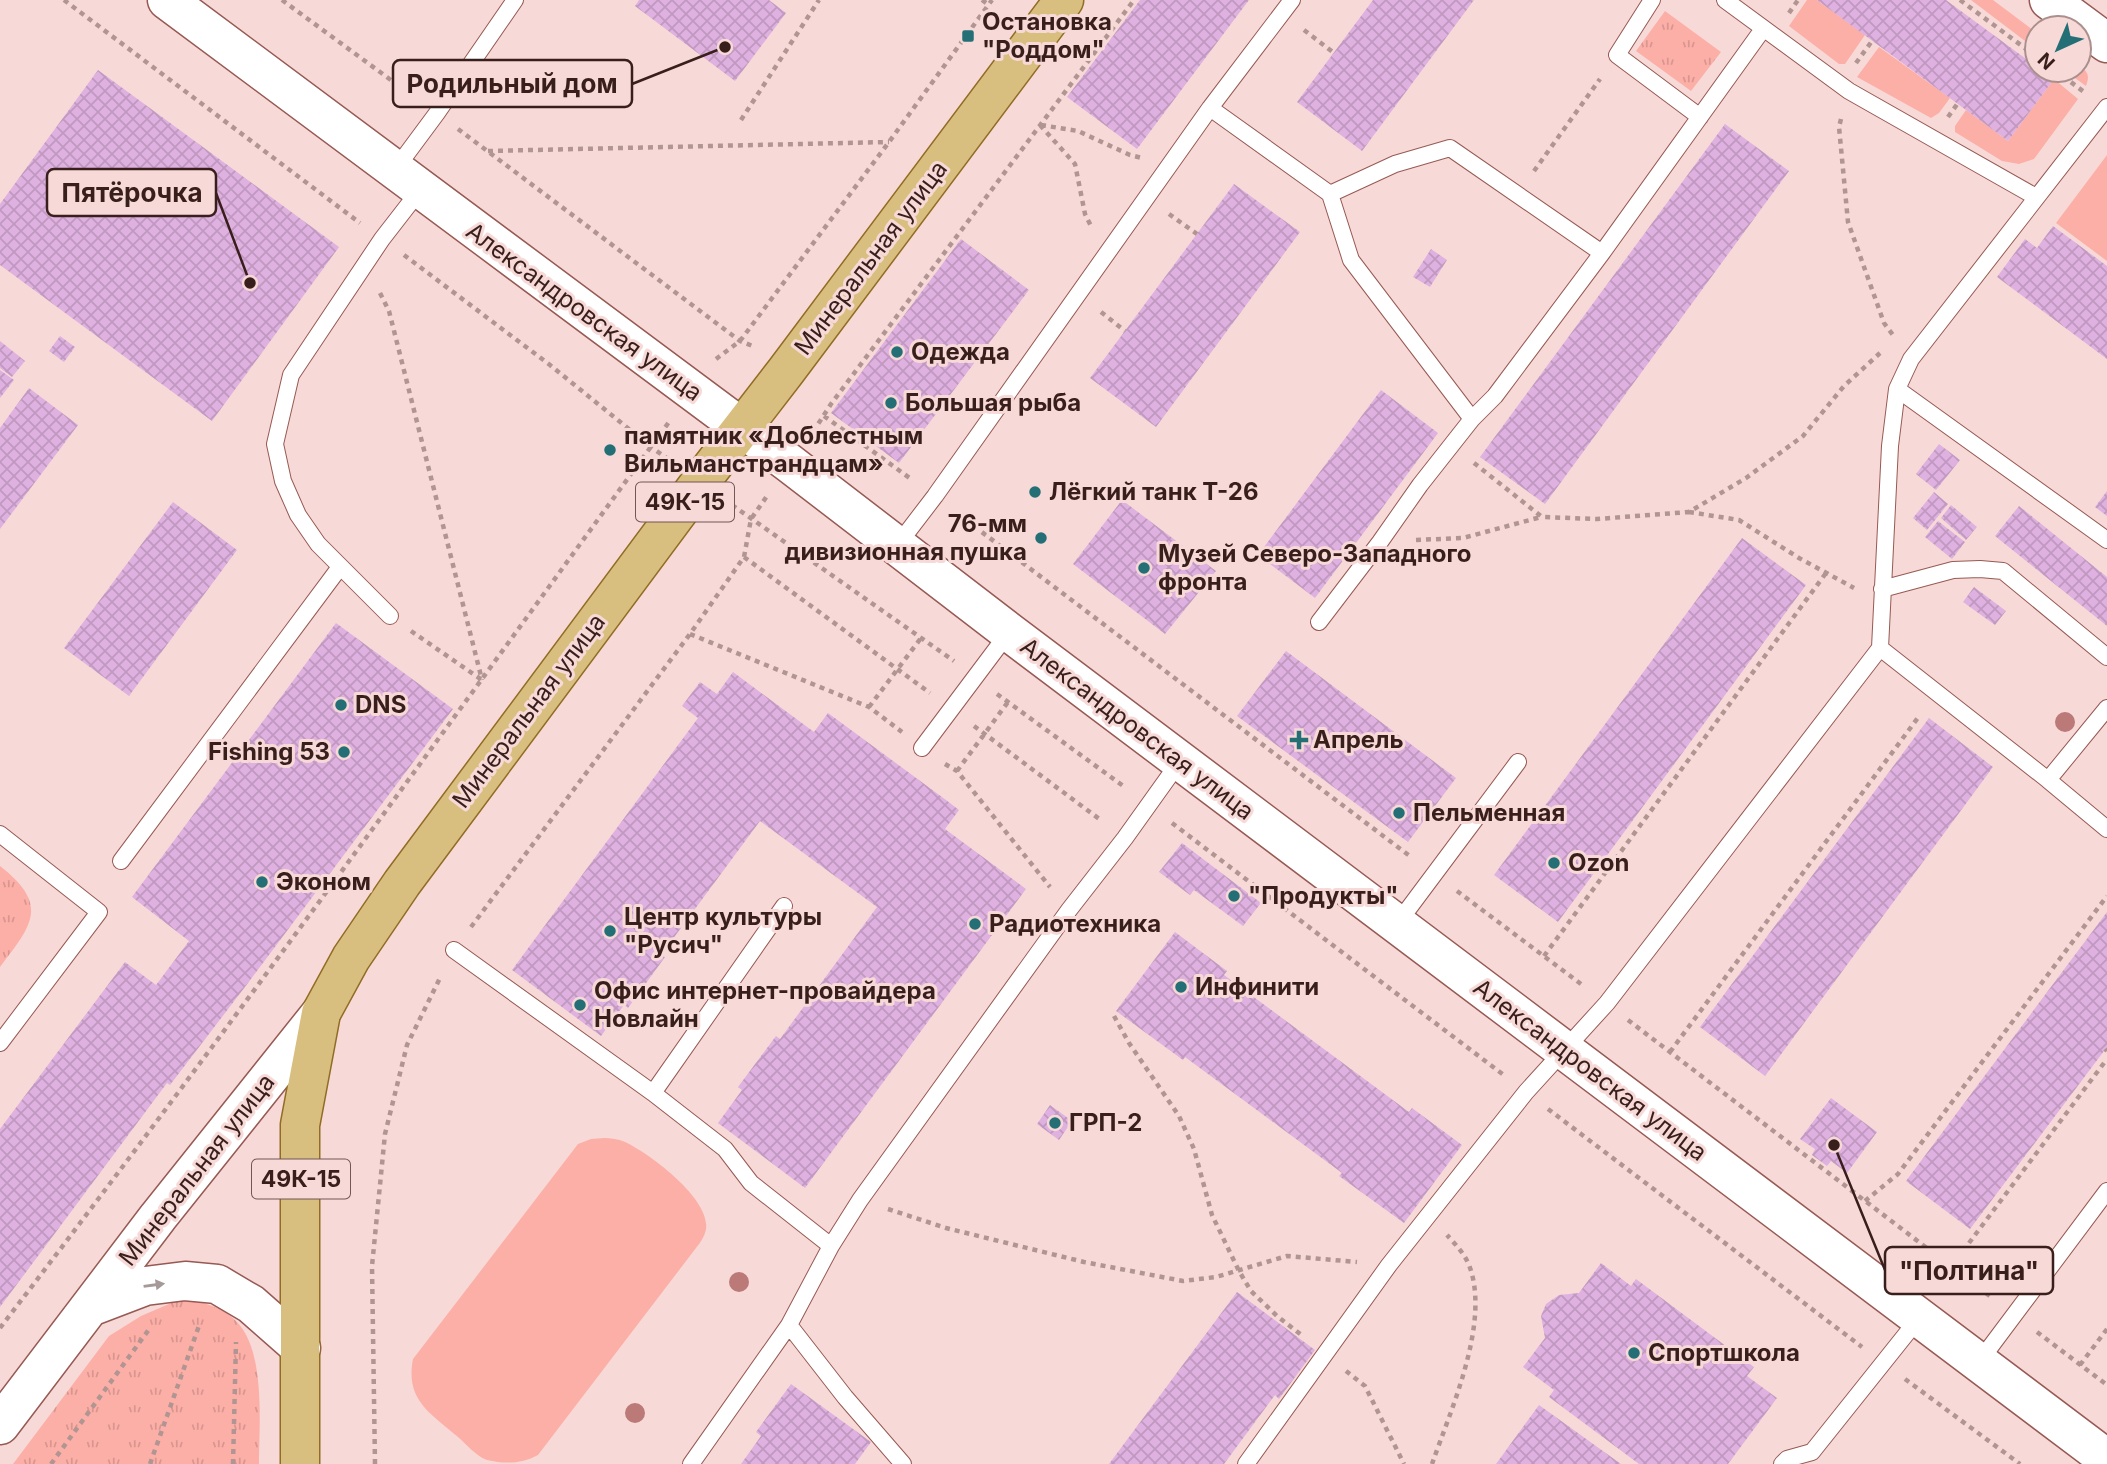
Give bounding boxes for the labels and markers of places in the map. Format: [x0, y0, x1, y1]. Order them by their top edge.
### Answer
place label: Остановка "Роддом" [982, 7, 1112, 64]
marker: Остановка "Роддом" [960, 28, 976, 44]
callout: Родильный дом [393, 60, 632, 107]
callout: Пятёрочка [47, 169, 216, 216]
place label: Одежда [911, 337, 1010, 366]
marker: Одежда [889, 344, 905, 360]
place label: Большая рыба [905, 388, 1081, 417]
marker: Большая рыба [883, 395, 899, 411]
place label: памятник «Доблестным Вильманстрандцам» [624, 421, 923, 478]
marker: памятник «Доблестным Вильманстрандцам» [602, 442, 618, 458]
place label: Лёгкий танк Т-26 [1049, 477, 1259, 506]
marker: Лёгкий танк Т-26 [1027, 484, 1043, 500]
place label: 76-мм дивизионная пушка [784, 509, 1027, 566]
marker: 76-мм дивизионная пушка [1033, 530, 1049, 546]
place label: Музей Северо-Западного фронта [1158, 539, 1471, 596]
marker: Музей Северо-Западного фронта [1136, 560, 1152, 576]
place label: DNS [355, 690, 406, 719]
marker: DNS [333, 697, 349, 713]
place label: Апрель [1313, 725, 1404, 754]
marker: Апрель [1291, 732, 1307, 748]
place label: Fishing 53 [208, 737, 330, 766]
marker: Fishing 53 [336, 744, 352, 760]
place label: Пельменная [1413, 798, 1565, 827]
marker: Пельменная [1391, 805, 1407, 821]
place label: Ozon [1568, 848, 1629, 877]
marker: Ozon [1546, 855, 1562, 871]
place label: Эконом [276, 867, 371, 896]
marker: Эконом [254, 874, 270, 890]
place label: "Продукты" [1248, 881, 1399, 910]
marker: "Продукты" [1226, 888, 1242, 904]
place label: Центр культуры "Русич" [624, 902, 822, 959]
place label: Радиотехника [989, 909, 1161, 938]
marker: Радиотехника [967, 916, 983, 932]
marker: Центр культуры "Русич" [602, 923, 618, 939]
place label: Инфинити [1195, 972, 1319, 1001]
place label: Офис интернет-провайдера Новлайн [594, 976, 936, 1033]
marker: Инфинити [1173, 979, 1189, 995]
marker: Офис интернет-провайдера Новлайн [572, 997, 588, 1013]
place label: ГРП-2 [1069, 1108, 1142, 1137]
marker: ГРП-2 [1047, 1115, 1063, 1131]
callout: "Полтина" [1885, 1247, 2053, 1294]
place label: Спортшкола [1648, 1338, 1800, 1367]
marker: Спортшкола [1626, 1345, 1642, 1361]

